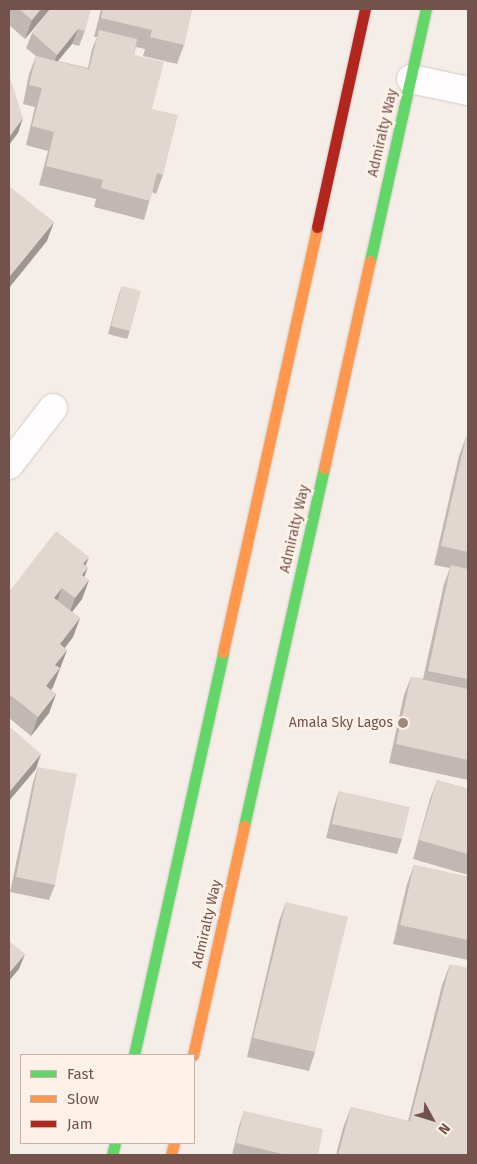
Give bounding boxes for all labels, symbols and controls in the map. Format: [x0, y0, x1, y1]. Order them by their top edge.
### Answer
street label: Admiralty Way [365, 87, 401, 179]
street label: Admiralty Way [277, 483, 313, 575]
place label: Amala Sky Lagos [289, 715, 393, 731]
marker: Amala Sky Lagos [397, 717, 409, 729]
street label: Admiralty Way [189, 878, 225, 970]
legend [20, 1054, 195, 1144]
text: Fast [67, 1065, 94, 1083]
text: Slow [67, 1090, 99, 1108]
north arrow [407, 1094, 457, 1144]
text: Jam [67, 1115, 93, 1133]
text: N [435, 1120, 454, 1138]

